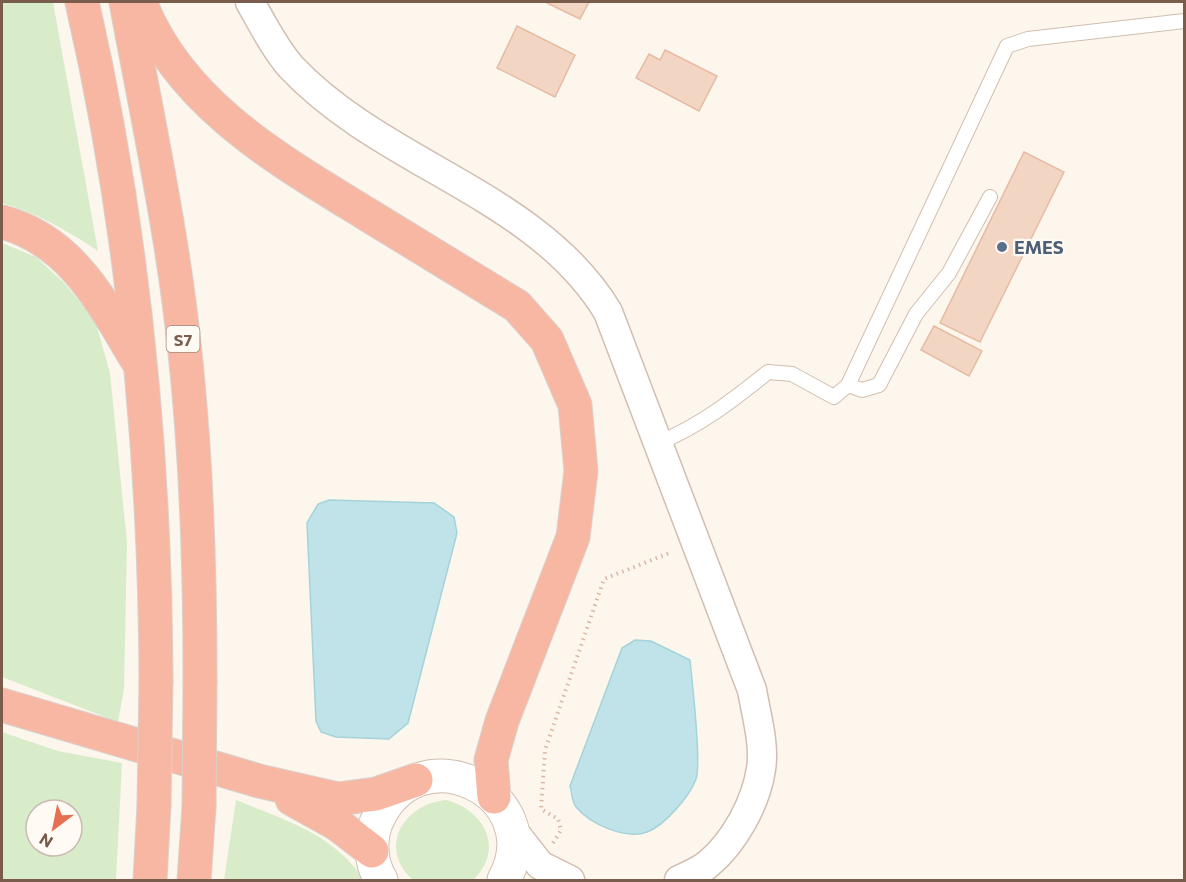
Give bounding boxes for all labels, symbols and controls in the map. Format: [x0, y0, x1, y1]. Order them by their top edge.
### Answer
place label: EMES [1014, 236, 1064, 258]
marker: EMES [995, 240, 1009, 254]
road number: S7 [166, 326, 200, 352]
north arrow [24, 798, 84, 858]
text: N [36, 830, 56, 852]

